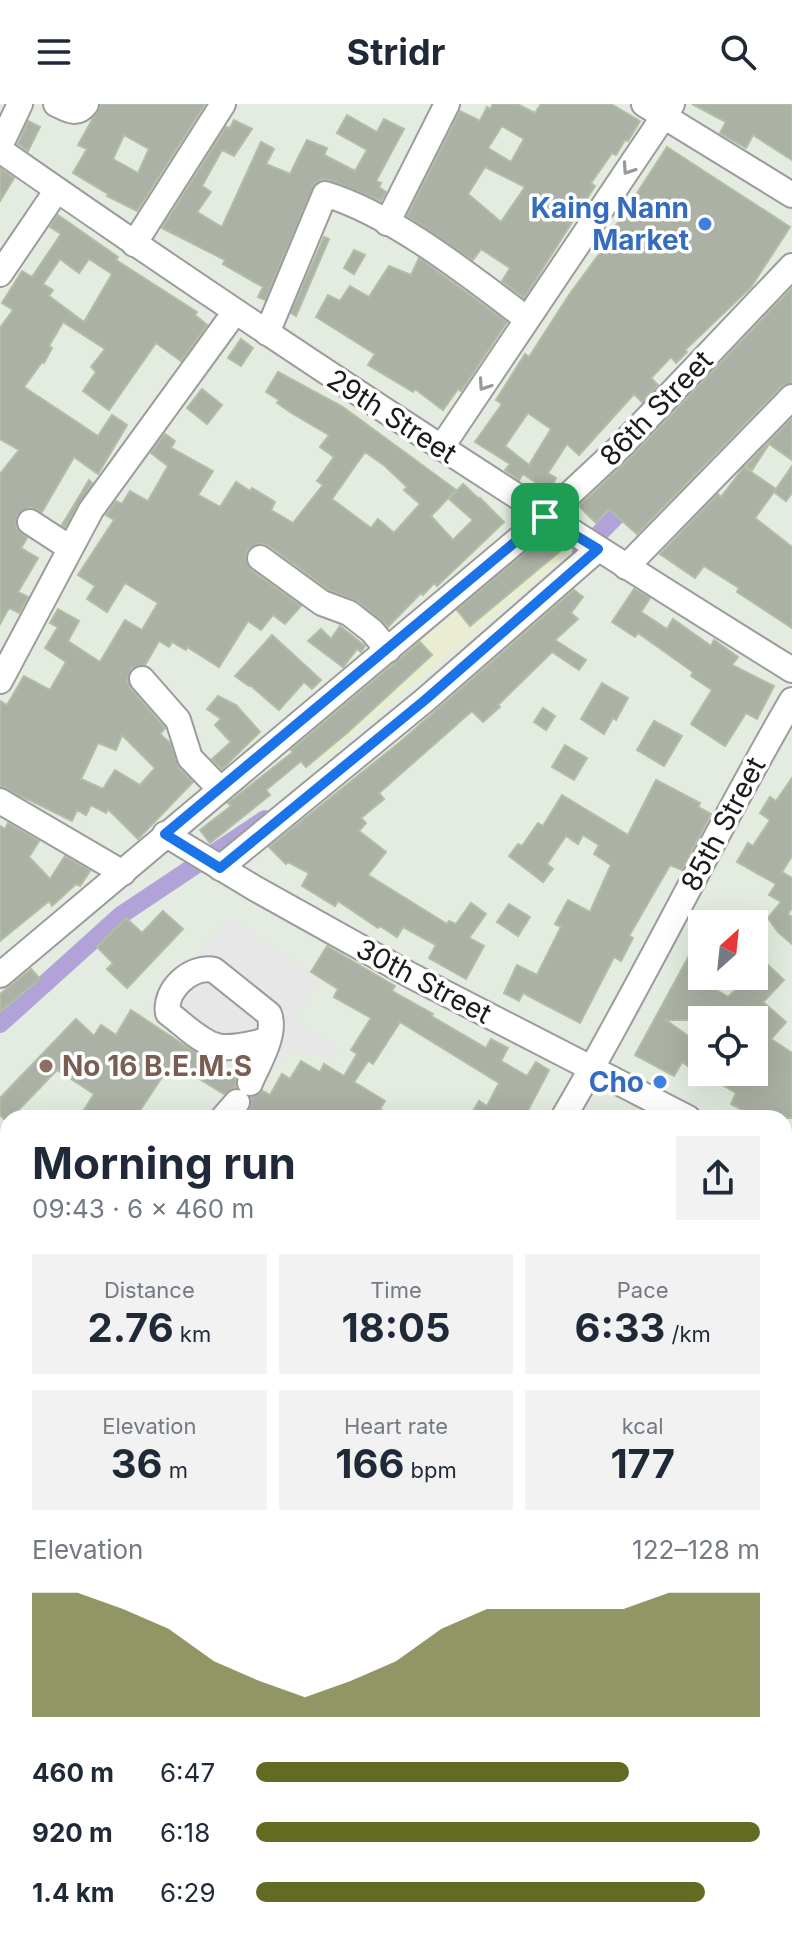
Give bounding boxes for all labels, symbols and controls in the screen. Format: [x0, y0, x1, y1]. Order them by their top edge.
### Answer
icon: menu [32, 30, 76, 74]
text: Stridr [347, 30, 445, 74]
icon: search [716, 30, 760, 74]
one-way arrow [623, 160, 638, 175]
place label: Kaing Nann Market [531, 191, 689, 257]
marker: Kaing Nann Market [696, 215, 714, 233]
street label: 86th Street [593, 343, 719, 473]
street label: 29th Street [321, 362, 463, 470]
one-way arrow [478, 376, 493, 391]
pin [511, 483, 579, 551]
icon: arrive [523, 495, 567, 539]
street label: 85th Street [673, 751, 773, 897]
north arrow [688, 910, 768, 990]
map controls [688, 910, 768, 1086]
street label: 30th Street [351, 931, 497, 1031]
button: locate [688, 1006, 768, 1086]
place label: No 16 B.E.M.S [62, 1049, 252, 1083]
marker: No 16 B.E.M.S [37, 1057, 55, 1075]
place label: Cho [589, 1065, 644, 1099]
marker: Cho [651, 1073, 669, 1091]
text: Morning run [32, 1136, 296, 1190]
button: share [676, 1136, 760, 1220]
text: 09:43 · 6 × 460 m [32, 1193, 254, 1224]
text: Distance [104, 1277, 195, 1303]
text: Time [370, 1277, 422, 1303]
text: Pace [617, 1277, 669, 1303]
text: 2.76 [87, 1303, 174, 1352]
text: 18:05 [341, 1303, 451, 1352]
text: 6:33 [574, 1303, 665, 1352]
text: km [174, 1321, 211, 1347]
text: /km [665, 1321, 711, 1347]
text: Elevation [102, 1413, 196, 1439]
text: Heart rate [344, 1413, 448, 1439]
text: kcal [622, 1413, 664, 1439]
text: 36 [111, 1439, 162, 1488]
text: 166 [335, 1439, 404, 1488]
text: 177 [610, 1439, 675, 1488]
text: m [162, 1457, 188, 1483]
text: bpm [404, 1457, 457, 1483]
text: Elevation [32, 1534, 143, 1565]
text: 122–128 m [632, 1534, 760, 1565]
text: 460 m [32, 1757, 114, 1788]
text: 6:47 [160, 1757, 215, 1788]
text: 920 m [32, 1817, 113, 1848]
text: 6:18 [160, 1817, 210, 1848]
text: 1.4 km [32, 1877, 114, 1908]
text: 6:29 [160, 1877, 216, 1908]

